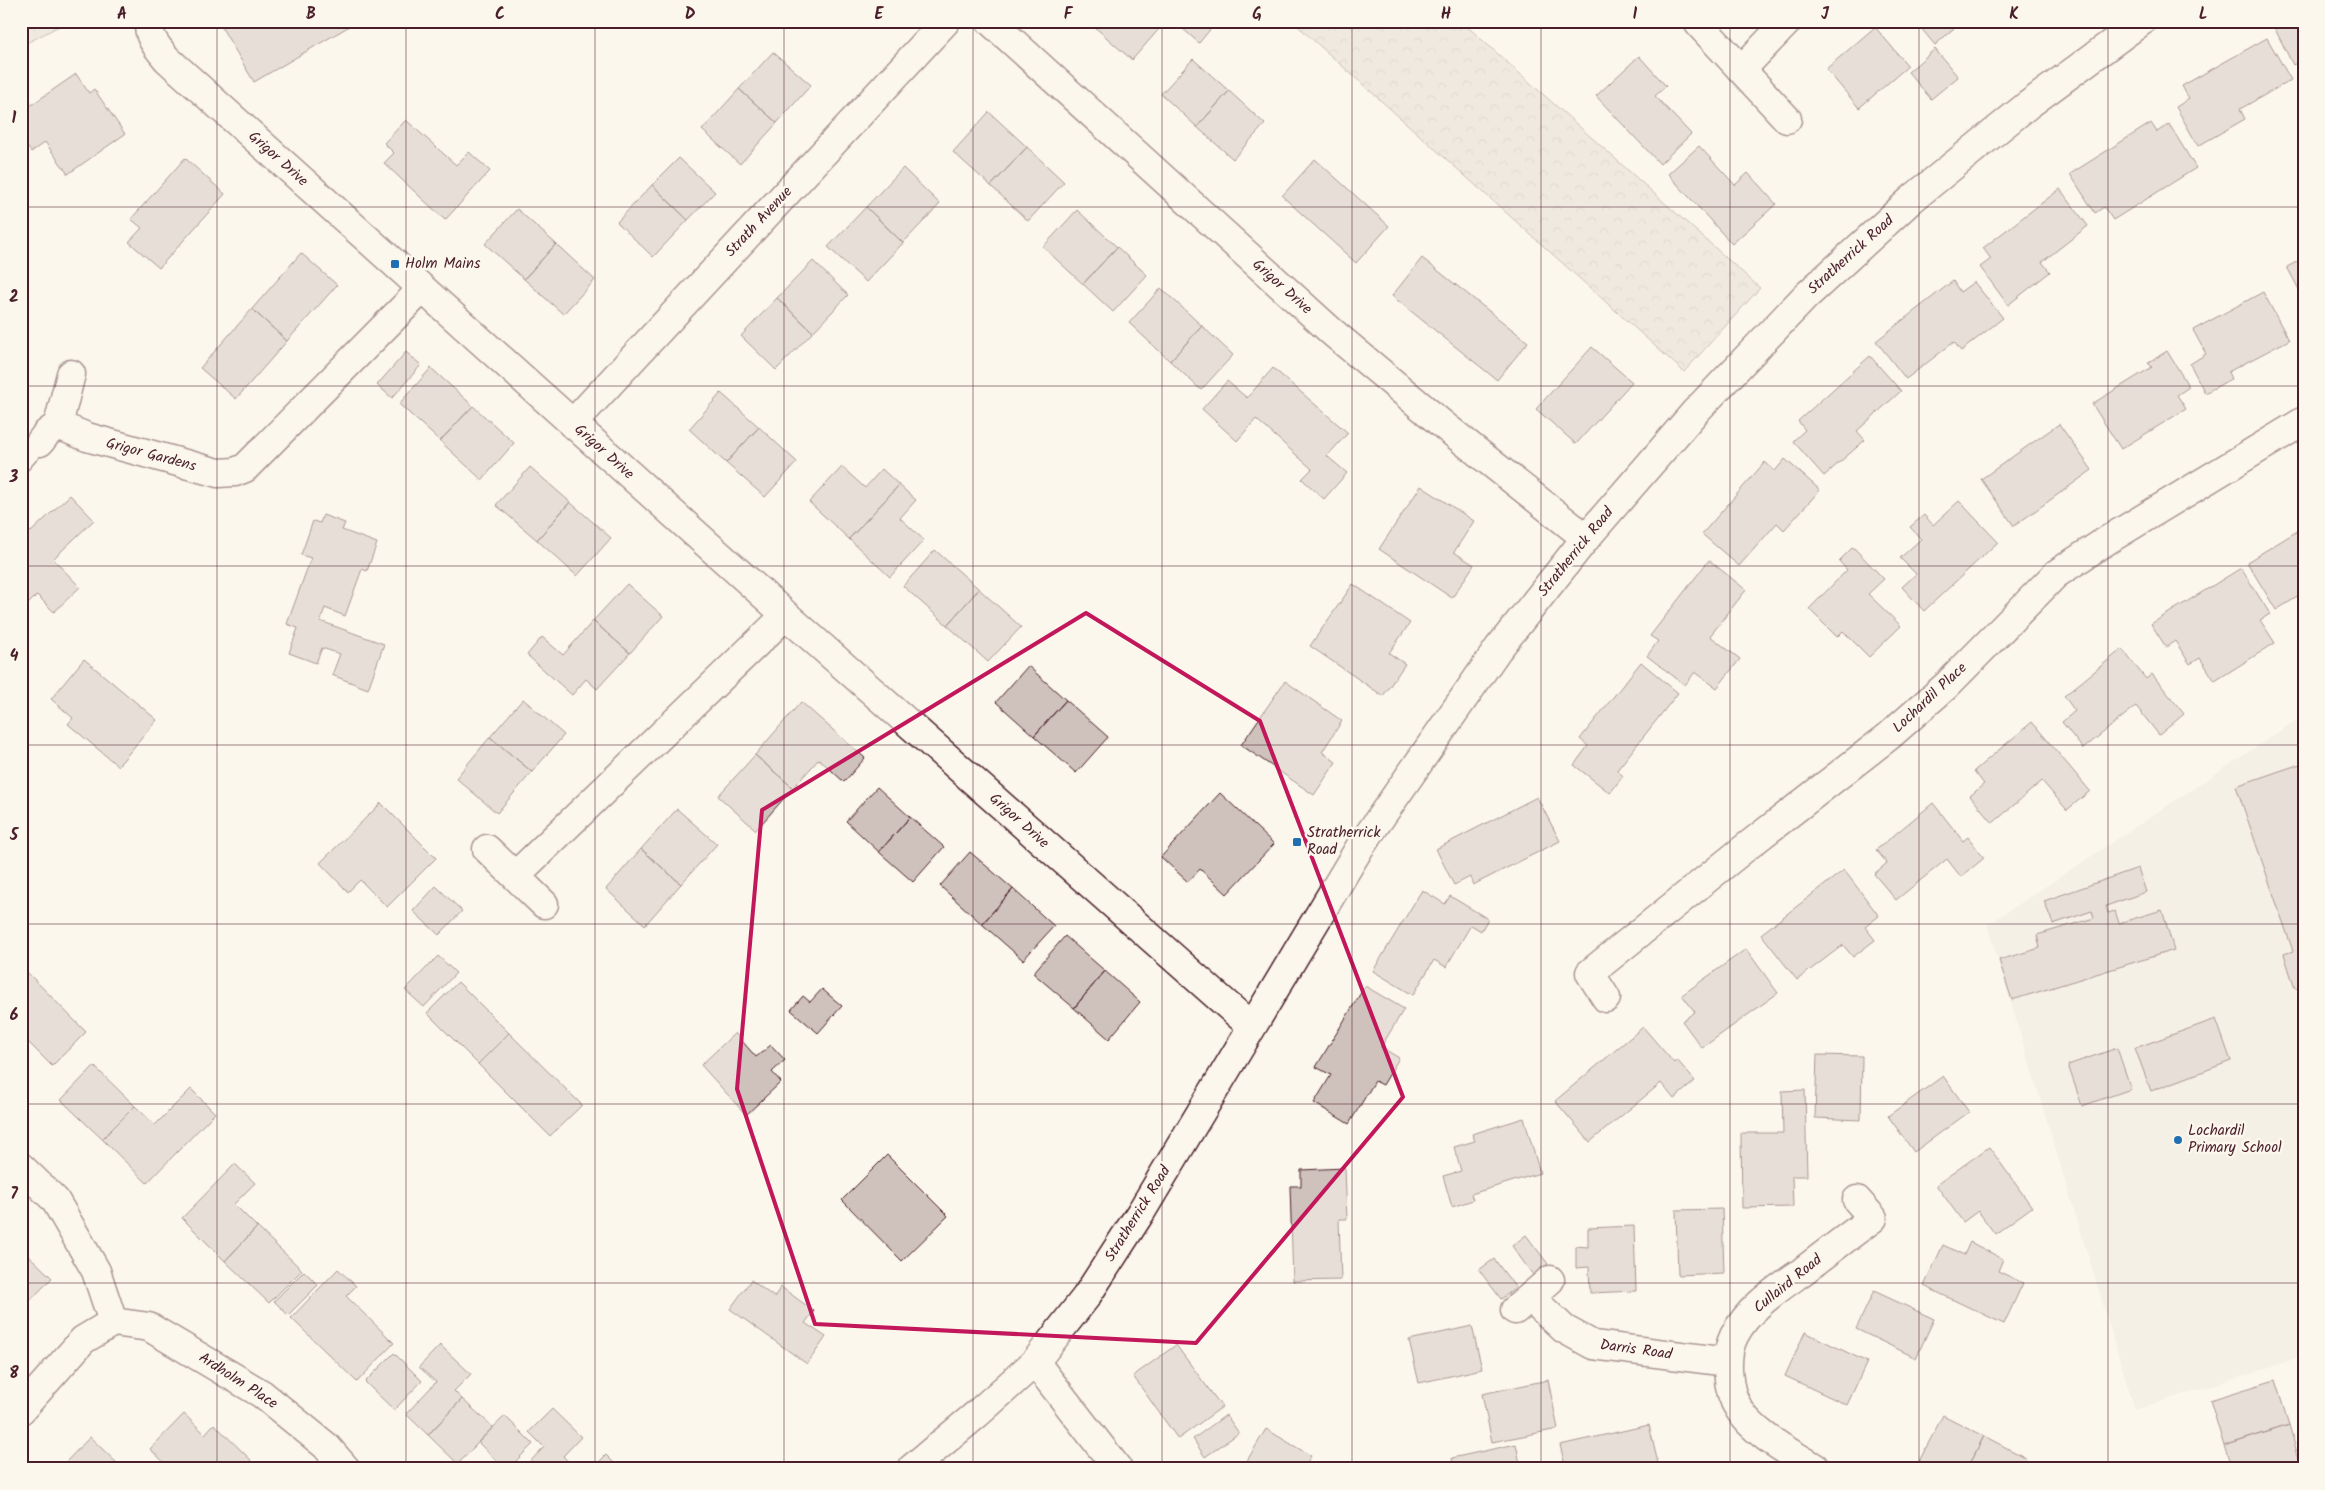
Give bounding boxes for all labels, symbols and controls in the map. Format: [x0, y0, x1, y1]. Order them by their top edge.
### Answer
text: A [117, 2, 127, 27]
text: B [306, 2, 316, 27]
text: C [495, 2, 505, 27]
text: D [685, 2, 696, 27]
text: E [875, 2, 885, 27]
text: F [1064, 2, 1074, 27]
text: G [1252, 2, 1262, 27]
text: H [1441, 2, 1451, 27]
text: I [1633, 2, 1638, 27]
text: J [1821, 2, 1830, 27]
text: K [2009, 2, 2019, 27]
text: L [2199, 2, 2207, 27]
text: 1 [12, 106, 17, 131]
street label: Grigor Drive [243, 125, 314, 193]
street label: Strath Avenue [720, 181, 799, 263]
street label: Stratherrick Road [1802, 209, 1900, 301]
place label: Holm Mains [405, 252, 481, 276]
street label: Grigor Drive [1247, 253, 1318, 321]
marker: Holm Mains [389, 258, 401, 270]
text: 2 [9, 285, 19, 310]
street label: Grigor Drive [569, 418, 640, 486]
street label: Grigor Gardens [103, 431, 199, 479]
text: 3 [9, 465, 19, 490]
street label: Stratherrick Road [1532, 501, 1620, 602]
text: 4 [10, 644, 19, 669]
street label: Lochardil Place [1887, 657, 1973, 739]
street label: Grigor Drive [984, 787, 1055, 855]
place label: Stratherrick Road [1307, 821, 1382, 862]
text: 5 [9, 823, 20, 848]
marker: Stratherrick Road [1291, 836, 1303, 848]
text: 6 [10, 1003, 19, 1028]
place label: Lochardil Primary School [2188, 1119, 2282, 1160]
marker: Lochardil Primary School [2172, 1134, 2184, 1146]
street label: Stratherrick Road [1099, 1161, 1178, 1267]
text: 7 [10, 1182, 18, 1207]
street label: Cullaird Road [1748, 1248, 1828, 1319]
street label: Darris Road [1598, 1333, 1674, 1367]
street label: Ardholm Place [194, 1346, 283, 1416]
text: 8 [9, 1361, 19, 1386]

